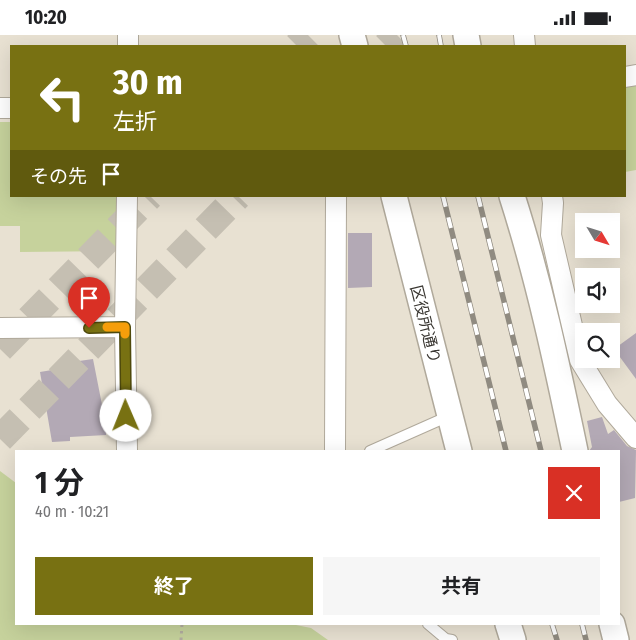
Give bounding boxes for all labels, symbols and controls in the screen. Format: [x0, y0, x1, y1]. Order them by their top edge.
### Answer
text: 10:20 [25, 6, 67, 29]
text: 30 m [113, 61, 183, 103]
icon: left [30, 65, 95, 130]
text: 左折 [113, 108, 157, 135]
icon: arrive [97, 160, 125, 188]
text: その先 [30, 165, 87, 188]
north arrow [575, 213, 620, 257]
map controls [575, 213, 620, 368]
button: sound [575, 268, 620, 313]
pin [68, 277, 110, 328]
street label: 区役所通り [407, 283, 444, 365]
icon: arrive [75, 284, 103, 312]
button: search [575, 323, 620, 368]
position arrow [99, 389, 151, 441]
text: 1 分 [35, 465, 84, 501]
button: close [548, 467, 600, 519]
text: 40 m · 10:21 [35, 502, 109, 521]
button: 終了 [35, 557, 313, 615]
button: 共有 [323, 557, 600, 615]

